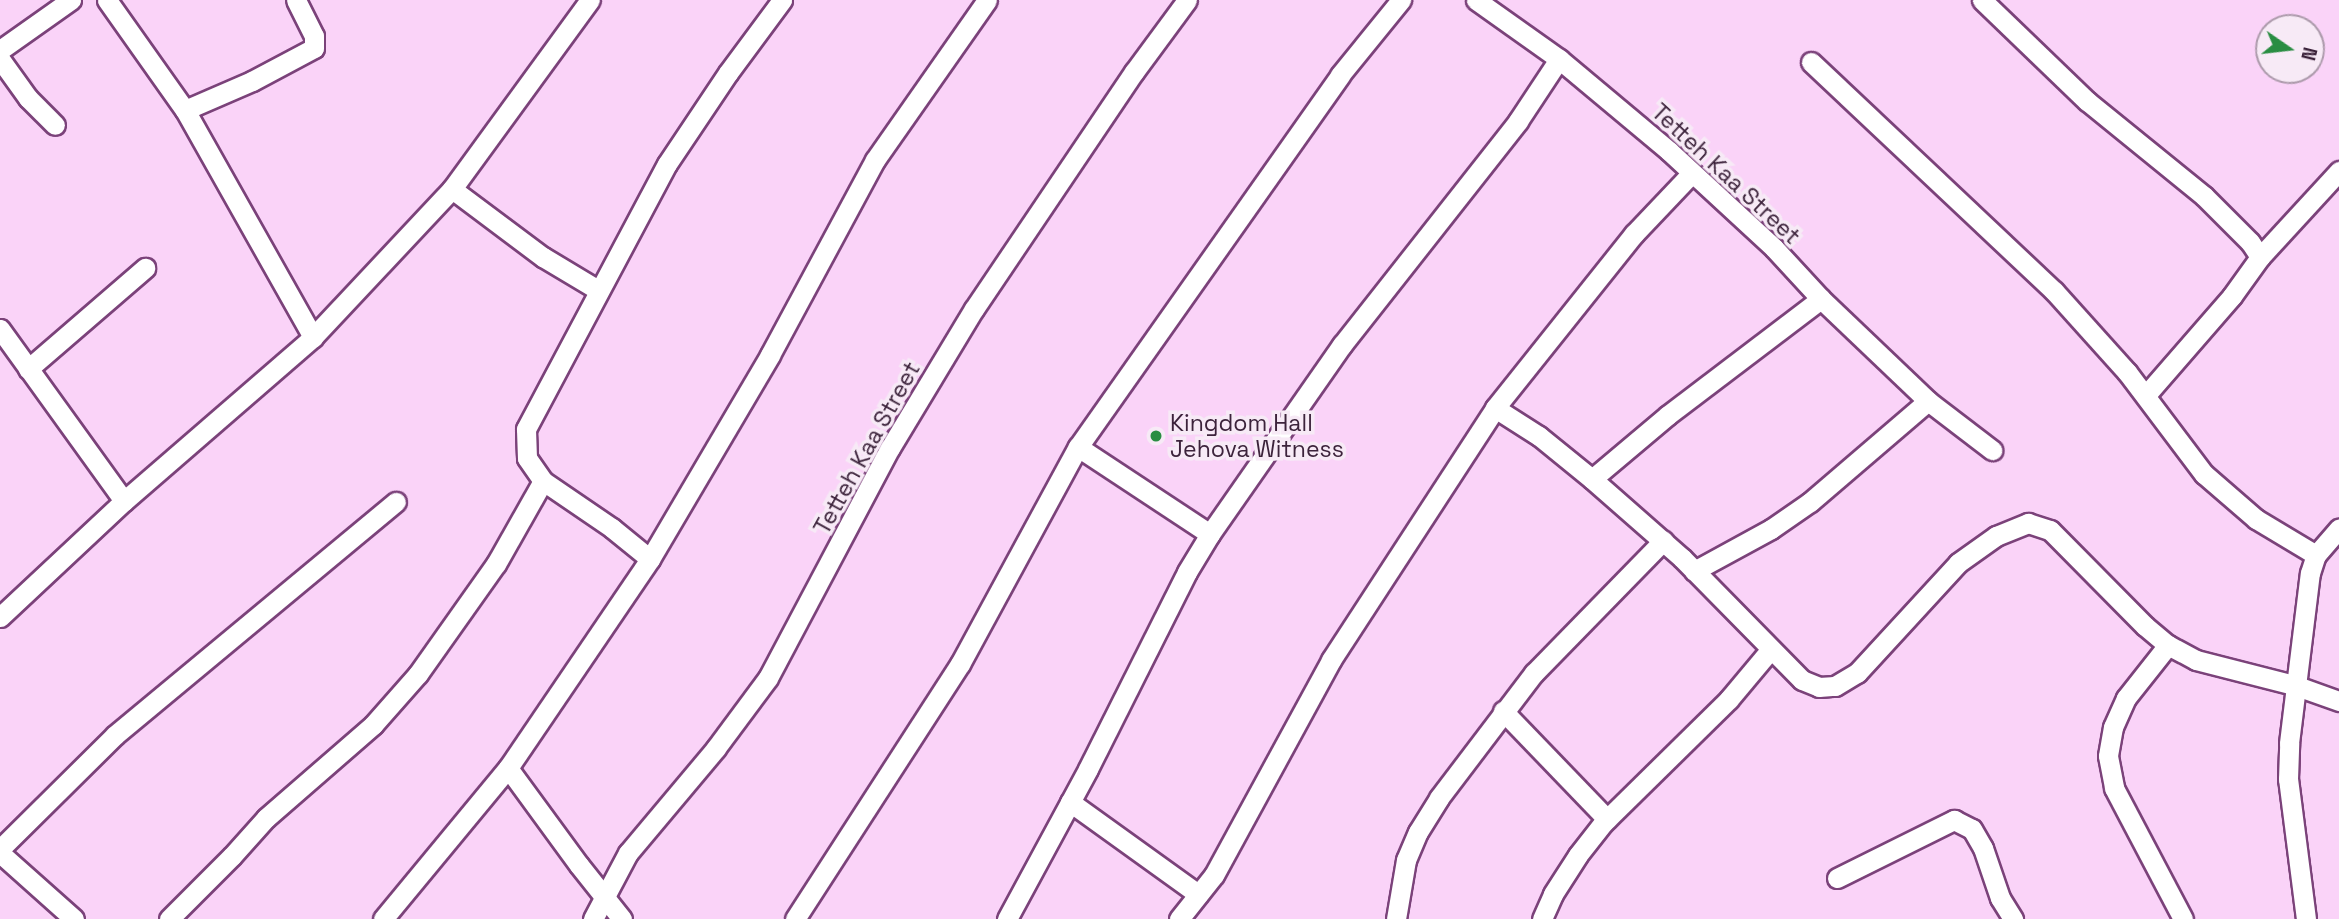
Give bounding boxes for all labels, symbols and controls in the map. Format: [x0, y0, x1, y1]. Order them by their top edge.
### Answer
north arrow [2255, 14, 2325, 84]
text: N [2295, 45, 2323, 63]
street label: Tetteh Kaa Street [1646, 98, 1806, 250]
street label: Tetteh Kaa Street [808, 357, 926, 539]
place label: Kingdom Hall Jehova Witness [1170, 409, 1344, 463]
marker: Kingdom Hall Jehova Witness [1148, 428, 1164, 444]

